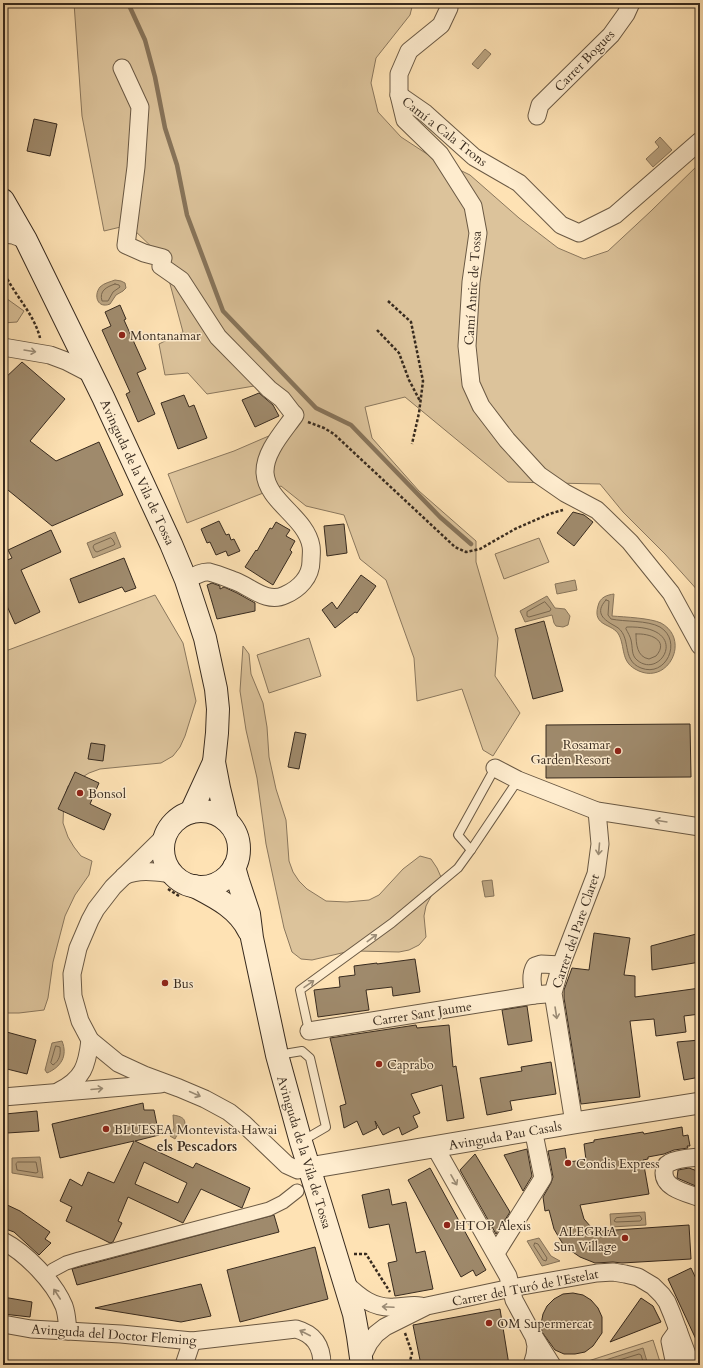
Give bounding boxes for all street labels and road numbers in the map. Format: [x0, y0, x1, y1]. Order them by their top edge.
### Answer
street label: Carrer Bogues [551, 26, 619, 96]
street label: Camí a Cala Trons [398, 93, 491, 171]
street label: Camí Antic de Tossa [460, 230, 486, 346]
street label: Avinguda de la Vila de Tossa [95, 397, 179, 549]
street label: Carrer del Pare Claret [548, 872, 604, 991]
street label: Carrer Sant Jaume [371, 997, 473, 1031]
street label: Avinguda de la Vila de Tossa [272, 1074, 336, 1231]
street label: Avinguda Pau Casals [447, 1117, 563, 1155]
street label: Carrer del Turó de l'Estelat [450, 1265, 600, 1311]
street label: Avinguda del Doctor Fleming [31, 1320, 198, 1350]

